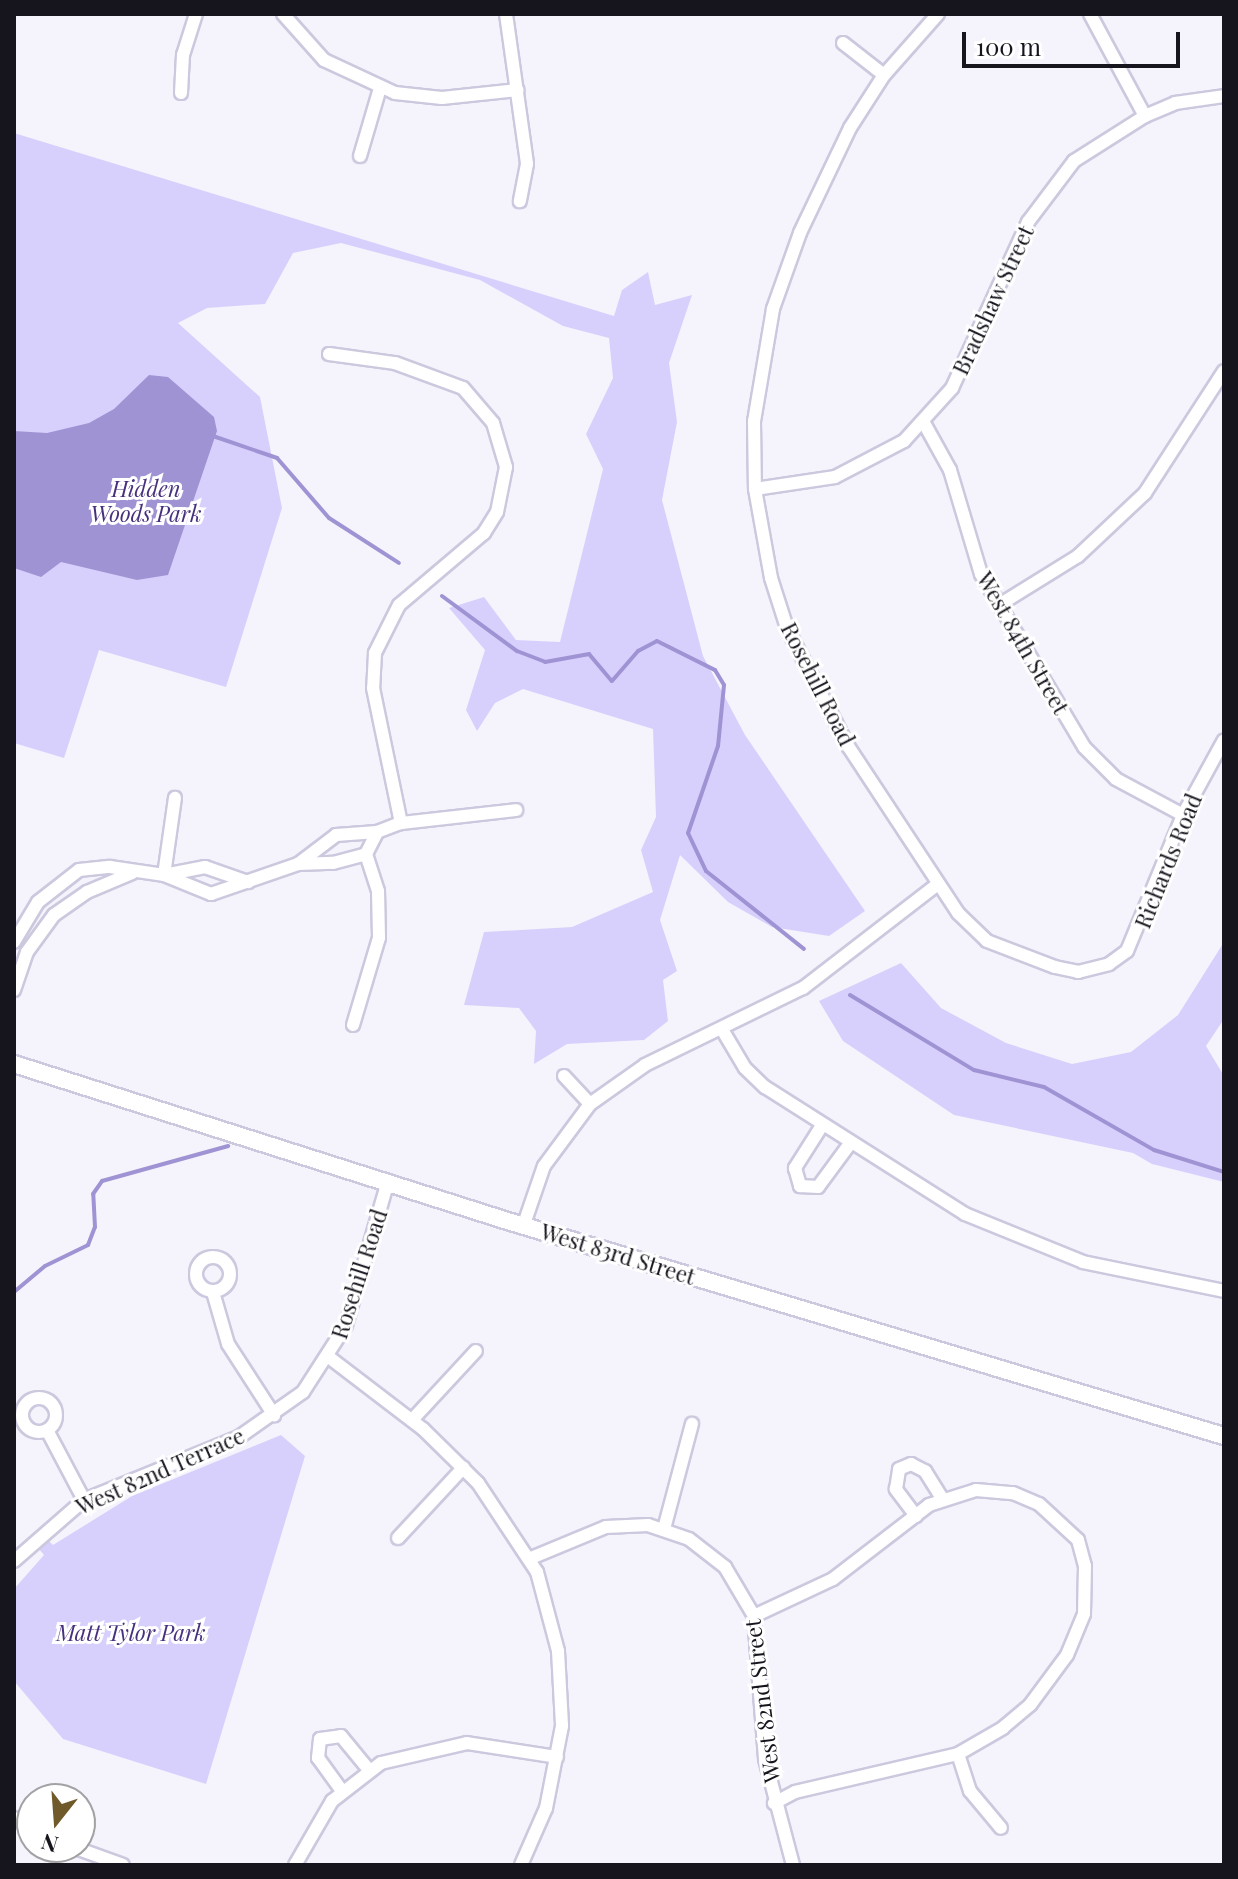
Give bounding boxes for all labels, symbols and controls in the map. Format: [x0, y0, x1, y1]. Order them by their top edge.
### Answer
scale bar [966, 16, 1184, 66]
text: 100 m [976, 30, 1041, 62]
street label: Bradshaw Street [947, 221, 1039, 379]
park label: Hidden Woods Park [90, 475, 202, 526]
street label: West 84th Street [972, 567, 1074, 719]
street label: Rosehill Road [776, 618, 860, 750]
street label: Richards Road [1129, 790, 1207, 932]
street label: Rosehill Road [326, 1206, 392, 1342]
street label: West 83rd Street [537, 1218, 699, 1290]
street label: West 82nd Terrace [71, 1422, 249, 1520]
street label: West 82nd Street [739, 1617, 785, 1785]
park label: Matt Tylor Park [56, 1620, 206, 1646]
north arrow [16, 1783, 96, 1863]
text: N [38, 1827, 62, 1861]

